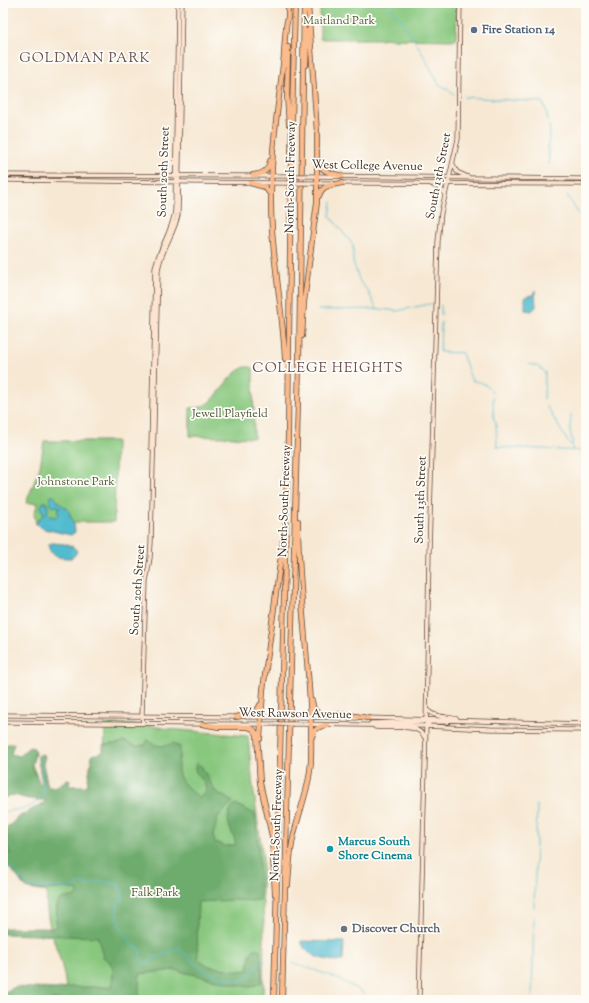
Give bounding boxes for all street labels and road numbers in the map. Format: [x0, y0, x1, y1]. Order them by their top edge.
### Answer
street label: North-South Freeway [281, 121, 301, 233]
street label: South 20th Street [153, 126, 175, 218]
street label: South 13th Street [422, 131, 456, 221]
street label: West College Avenue [311, 156, 423, 176]
street label: North-South Freeway [274, 445, 296, 557]
street label: South 13th Street [410, 456, 432, 544]
street label: South 20th Street [126, 544, 150, 636]
street label: West Rawson Avenue [238, 704, 352, 724]
street label: North-South Freeway [266, 769, 288, 881]

